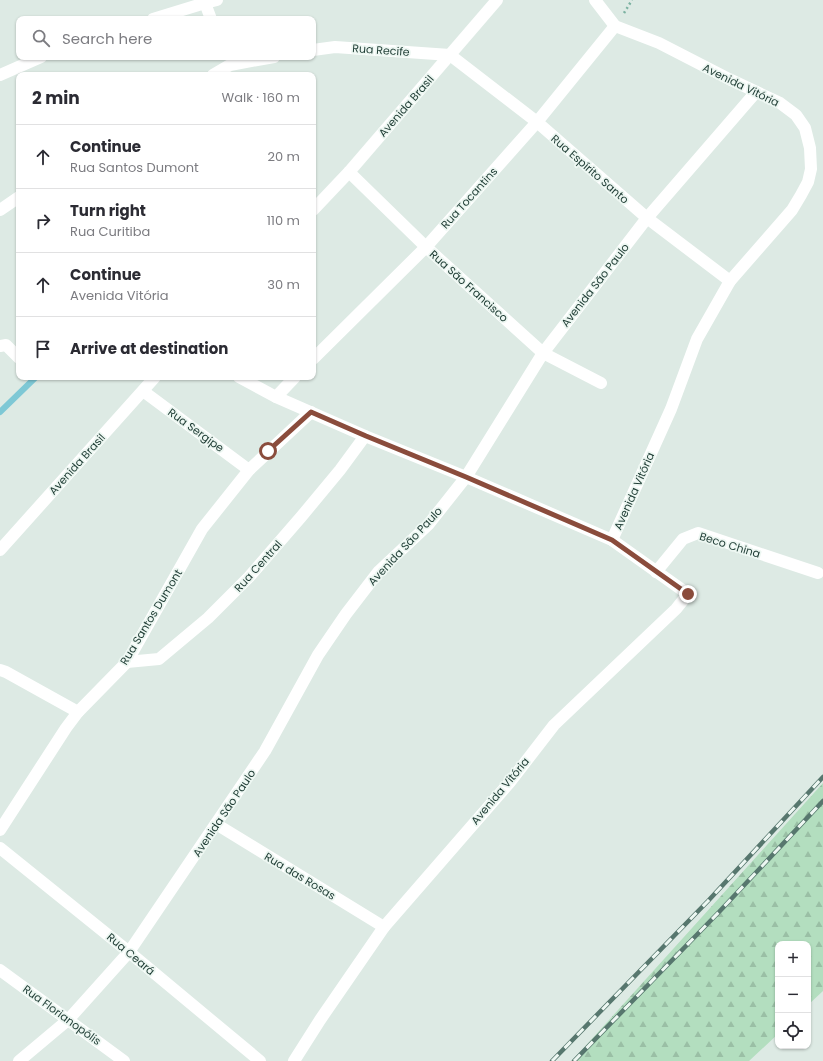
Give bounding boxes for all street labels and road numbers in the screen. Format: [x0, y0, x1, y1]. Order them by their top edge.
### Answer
street label: Rua Recife [352, 40, 410, 60]
street label: Avenida Vitória [700, 60, 782, 110]
street label: Avenida Brasil [375, 72, 437, 140]
street label: Rua Espírito Santo [548, 131, 632, 207]
street label: Rua Tocantins [437, 164, 501, 232]
street label: Avenida São Paulo [557, 240, 633, 330]
street label: Rua São Francisco [426, 246, 512, 326]
street label: Rua Sergipe [165, 404, 227, 456]
street label: Avenida Brasil [45, 430, 109, 498]
street label: Avenida Vitória [610, 450, 658, 532]
street label: Avenida São Paulo [364, 503, 446, 589]
street label: Beco China [698, 528, 762, 562]
street label: Rua Central [230, 537, 286, 595]
street label: Rua Santos Dumont [116, 566, 186, 668]
street label: Avenida Vitória [467, 754, 533, 828]
street label: Avenida São Paulo [189, 766, 259, 860]
street label: Rua das Rosas [261, 848, 339, 904]
street label: Rua Ceará [103, 929, 159, 979]
street label: Rua Florianopólis [20, 981, 105, 1049]

